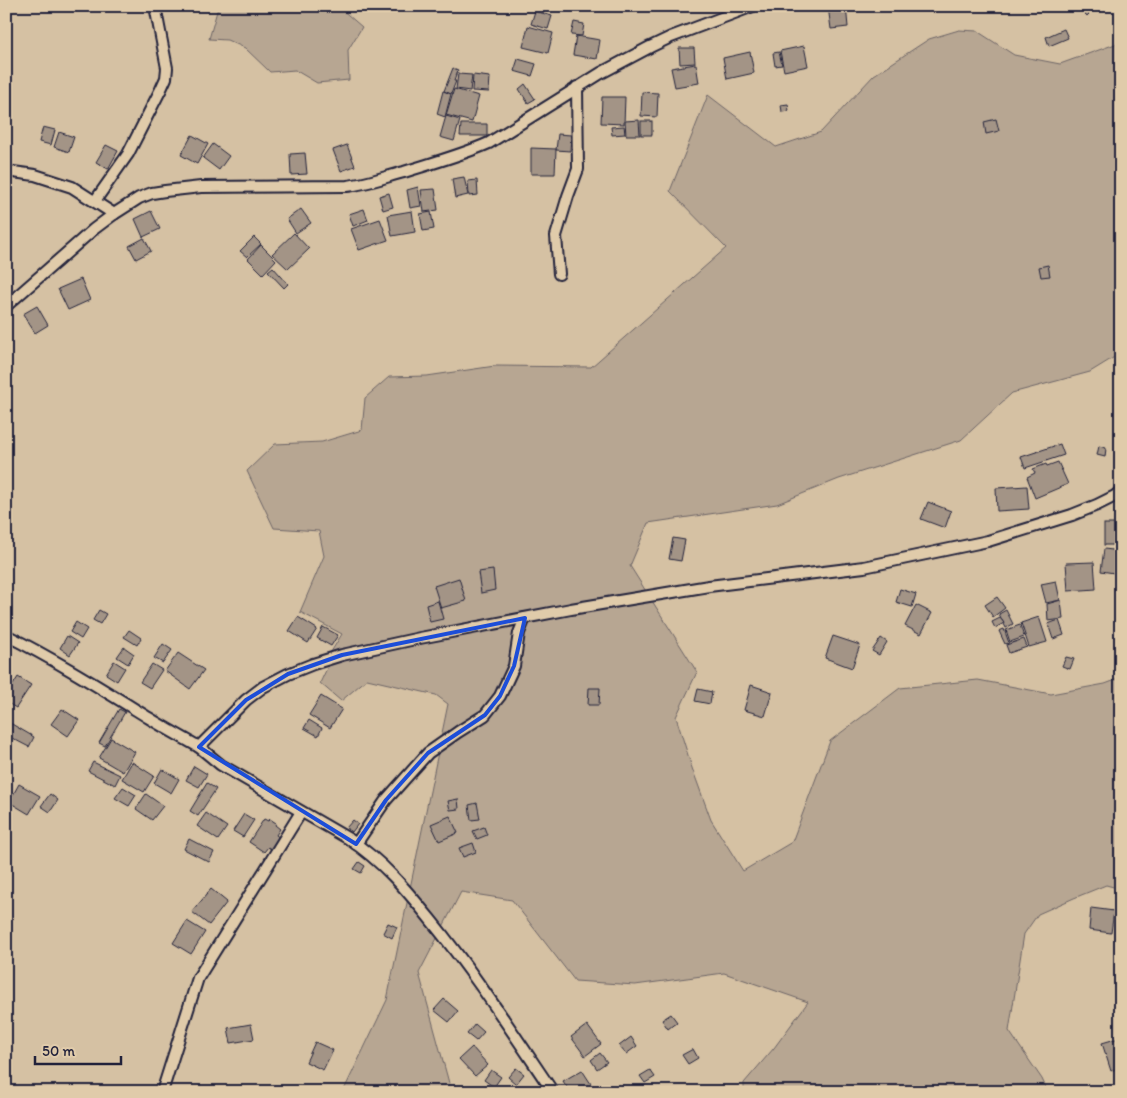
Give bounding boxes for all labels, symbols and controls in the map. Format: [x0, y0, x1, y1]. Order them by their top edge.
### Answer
scale bar [35, 1033, 121, 1065]
text: 50 m [42, 1042, 75, 1060]

